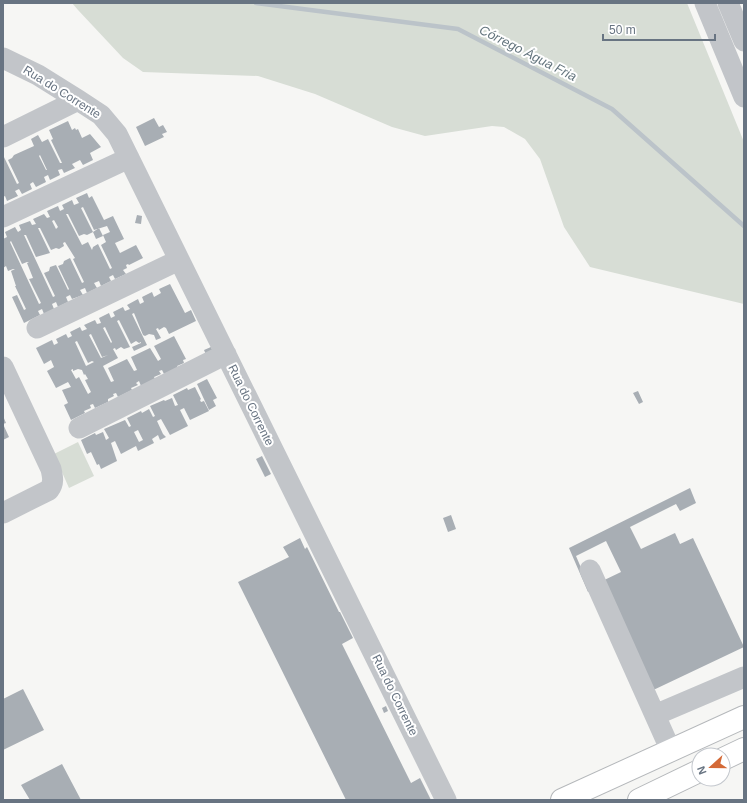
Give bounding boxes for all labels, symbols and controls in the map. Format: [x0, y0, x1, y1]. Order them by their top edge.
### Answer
scale bar [603, 16, 715, 42]
water label: Córrego Água Fria [477, 22, 579, 84]
text: 50 m [609, 23, 636, 37]
street label: Rua do Corrente [21, 63, 104, 122]
street label: Rua do Corrente [225, 362, 277, 448]
street label: Rua do Corrente [369, 652, 421, 738]
north arrow [691, 747, 731, 787]
text: N [695, 765, 709, 776]

